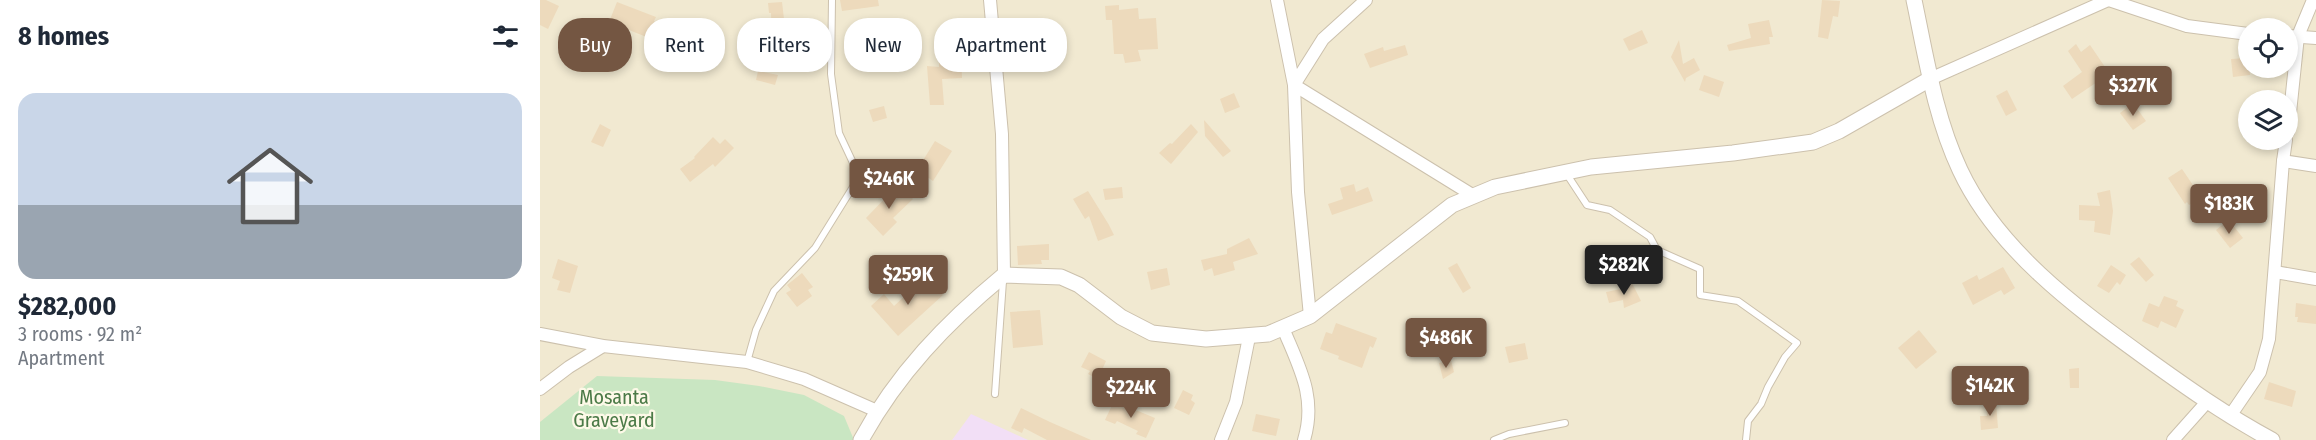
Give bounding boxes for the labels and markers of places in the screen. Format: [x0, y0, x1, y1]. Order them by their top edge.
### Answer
pin: $327K [2091, 66, 2175, 117]
pin: $246K [847, 159, 931, 210]
pin: $183K [2187, 184, 2271, 235]
pin: $282K [1582, 245, 1666, 296]
pin: $259K [866, 255, 950, 306]
pin: $486K [1404, 318, 1488, 369]
pin: $142K [1948, 366, 2032, 417]
pin: $224K [1089, 368, 1173, 419]

